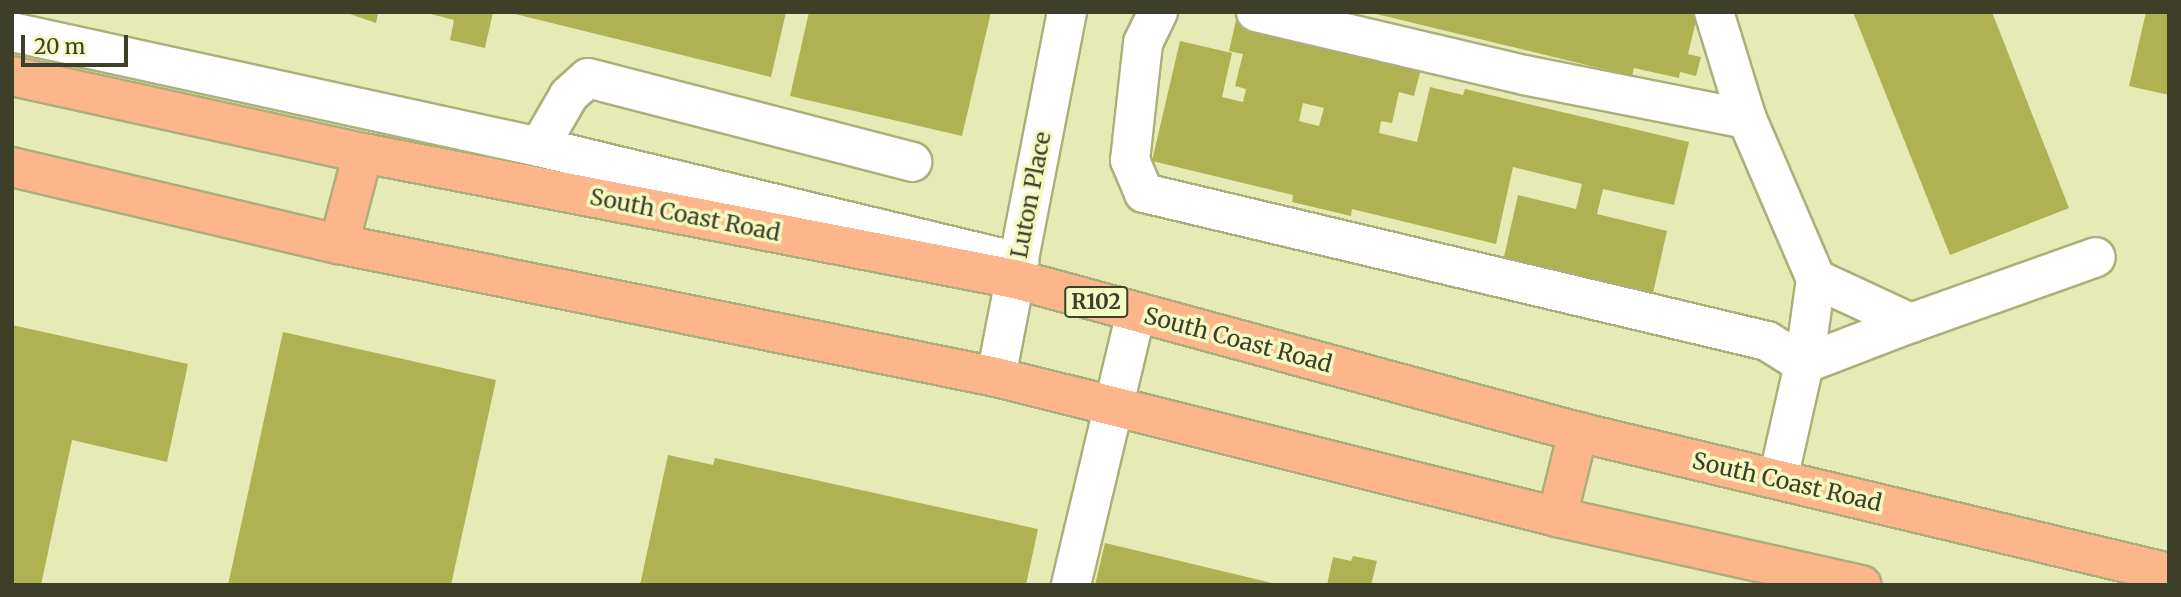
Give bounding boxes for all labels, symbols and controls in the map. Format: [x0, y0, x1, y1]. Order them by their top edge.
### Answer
scale bar [24, 21, 131, 65]
text: 20 m [34, 33, 85, 60]
street label: Luton Place [1005, 129, 1057, 261]
street label: South Coast Road [587, 183, 783, 247]
road number: R102 [1063, 284, 1129, 320]
street label: South Coast Road [1141, 302, 1335, 378]
street label: South Coast Road [1690, 447, 1884, 517]

